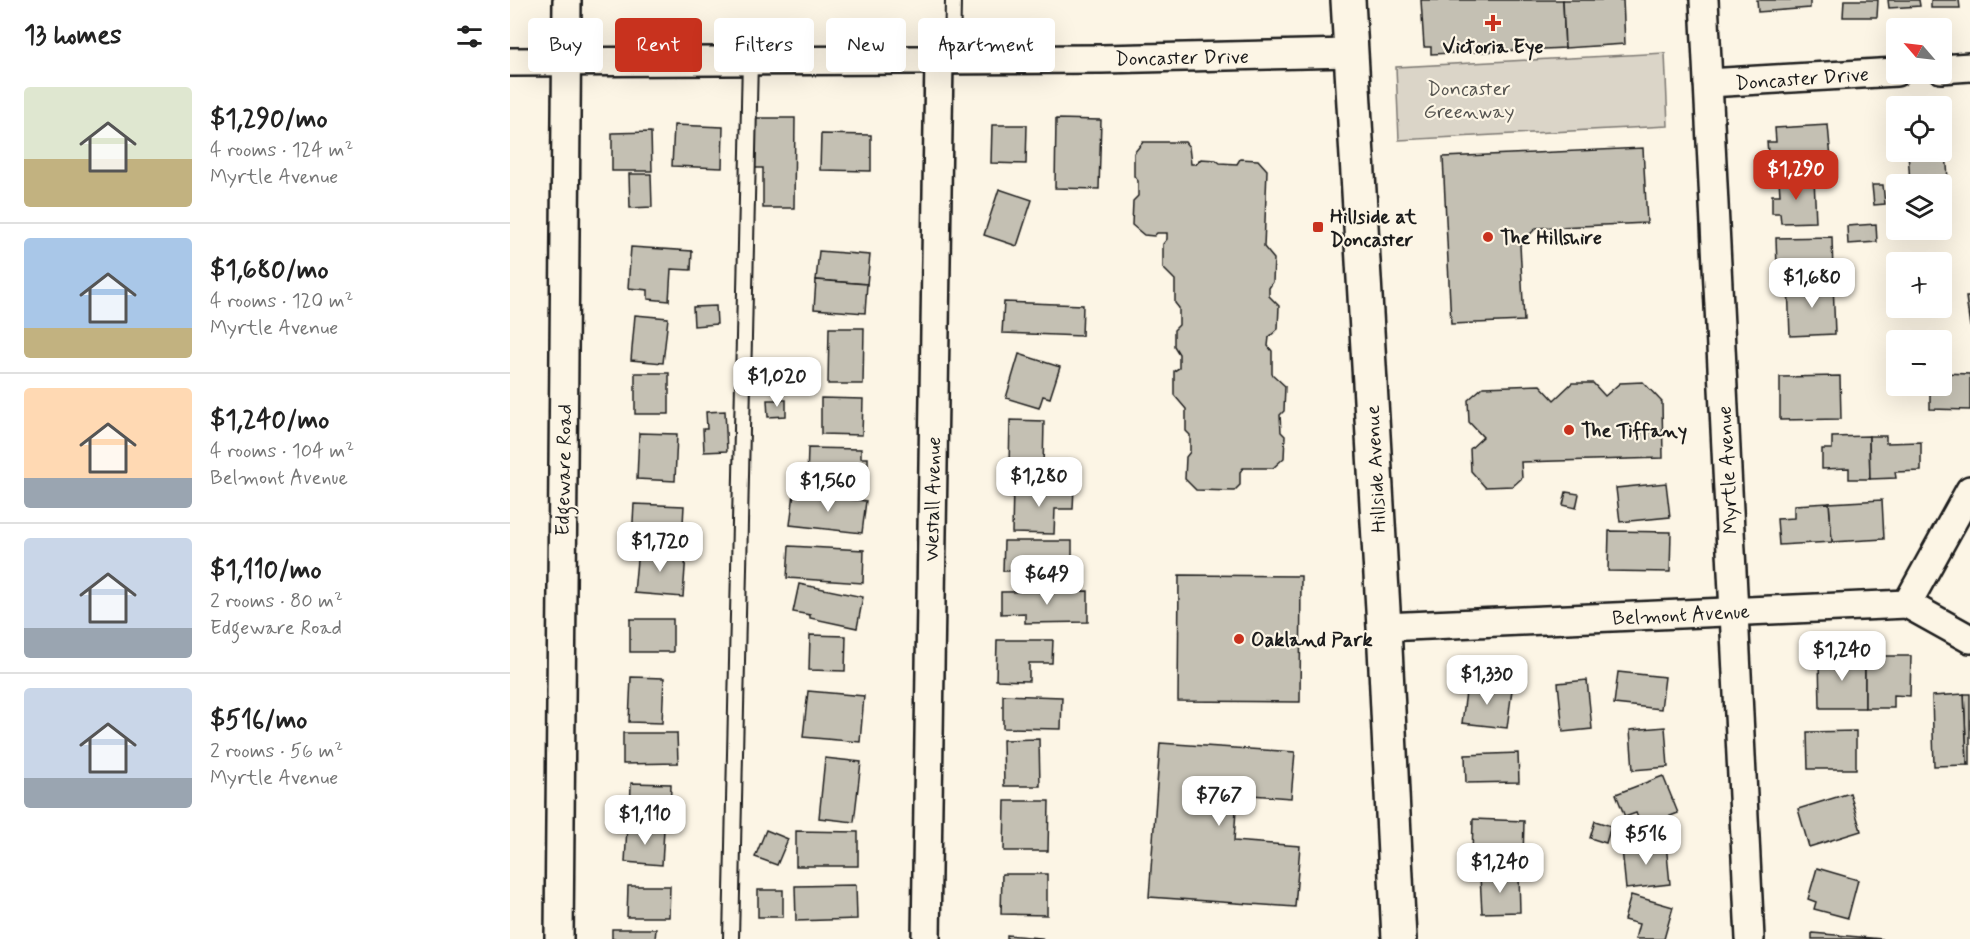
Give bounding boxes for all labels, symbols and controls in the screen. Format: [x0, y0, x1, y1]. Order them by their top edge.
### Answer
marker: Victoria Eye [1484, 14, 1502, 32]
chip: Buy [528, 18, 603, 72]
chip: Rent [615, 18, 702, 72]
chip: Filters [714, 18, 814, 72]
chip: New [826, 18, 906, 72]
chip: Apartment [918, 18, 1055, 72]
north arrow [1886, 18, 1952, 84]
map controls [1886, 18, 1952, 396]
text: 13 homes [24, 19, 122, 53]
icon: filters [453, 20, 486, 53]
place label: Victoria Eye [1443, 34, 1543, 61]
street label: Doncaster Drive [1115, 44, 1249, 73]
street label: Doncaster Drive [1734, 61, 1870, 98]
park label: Doncaster Greenway [1424, 76, 1514, 126]
button: locate [1886, 96, 1952, 162]
text: $1,290/mo [210, 103, 328, 137]
icon: home [72, 111, 144, 183]
text: 4 rooms · 124 m² [210, 137, 353, 164]
pin: $1,290 [1747, 150, 1845, 201]
text: $1,290 [1767, 156, 1825, 183]
text: Myrtle Avenue [210, 164, 338, 191]
button: layers [1886, 174, 1952, 240]
place label: Hillside at Doncaster [1330, 204, 1418, 254]
marker: Hillside at Doncaster [1311, 220, 1325, 234]
place label: The Hillshire [1500, 225, 1602, 252]
marker: The Hillshire [1481, 230, 1495, 244]
button: + [1886, 252, 1952, 318]
text: $1,680/mo [210, 254, 329, 288]
pin: $1,680 [1763, 258, 1861, 309]
icon: home [72, 262, 144, 334]
text: $1,680 [1783, 264, 1841, 291]
text: 4 rooms · 120 m² [210, 288, 353, 315]
text: Myrtle Avenue [210, 315, 338, 342]
button: − [1886, 330, 1952, 396]
pin: $1,020 [728, 357, 826, 408]
text: $1,020 [747, 363, 807, 390]
text: $1,240/mo [210, 404, 329, 438]
street label: Edgeware Road [550, 404, 581, 536]
street label: Hillside Avenue [1360, 404, 1393, 534]
street label: Myrtle Avenue [1712, 405, 1745, 535]
icon: home [72, 412, 144, 484]
place label: The Tiffany [1581, 418, 1687, 445]
marker: The Tiffany [1562, 423, 1576, 437]
street label: Westall Avenue [919, 436, 948, 562]
text: 4 rooms · 104 m² [210, 438, 354, 465]
pin: $1,280 [990, 457, 1088, 508]
pin: $1,560 [779, 462, 877, 513]
text: $1,280 [1010, 463, 1068, 490]
text: Belmont Avenue [210, 465, 348, 492]
text: $1,560 [800, 468, 856, 495]
pin: $1,720 [611, 522, 709, 573]
text: $1,720 [631, 528, 689, 555]
text: $1,110/mo [210, 554, 322, 588]
pin: $649 [1011, 555, 1083, 606]
text: $649 [1025, 561, 1069, 588]
icon: home [72, 562, 144, 634]
text: 2 rooms · 80 m² [210, 588, 343, 615]
street label: Belmont Avenue [1612, 598, 1751, 633]
text: Edgeware Road [210, 615, 342, 642]
place label: Oakland Park [1251, 627, 1373, 654]
pin: $1,240 [1793, 631, 1891, 682]
marker: Oakland Park [1232, 632, 1246, 646]
text: $1,240 [1813, 637, 1871, 664]
pin: $1,330 [1438, 655, 1536, 706]
text: $1,330 [1461, 661, 1513, 688]
text: $516/mo [210, 704, 307, 738]
icon: home [72, 712, 144, 784]
text: 2 rooms · 56 m² [210, 738, 343, 765]
text: Myrtle Avenue [210, 765, 338, 792]
pin: $767 [1183, 776, 1255, 827]
text: $767 [1196, 782, 1242, 809]
pin: $1,110 [596, 795, 694, 846]
text: $1,110 [619, 801, 671, 828]
pin: $516 [1610, 815, 1682, 866]
text: $516 [1625, 821, 1667, 848]
pin: $1,240 [1451, 843, 1549, 894]
text: $1,240 [1471, 849, 1529, 876]

